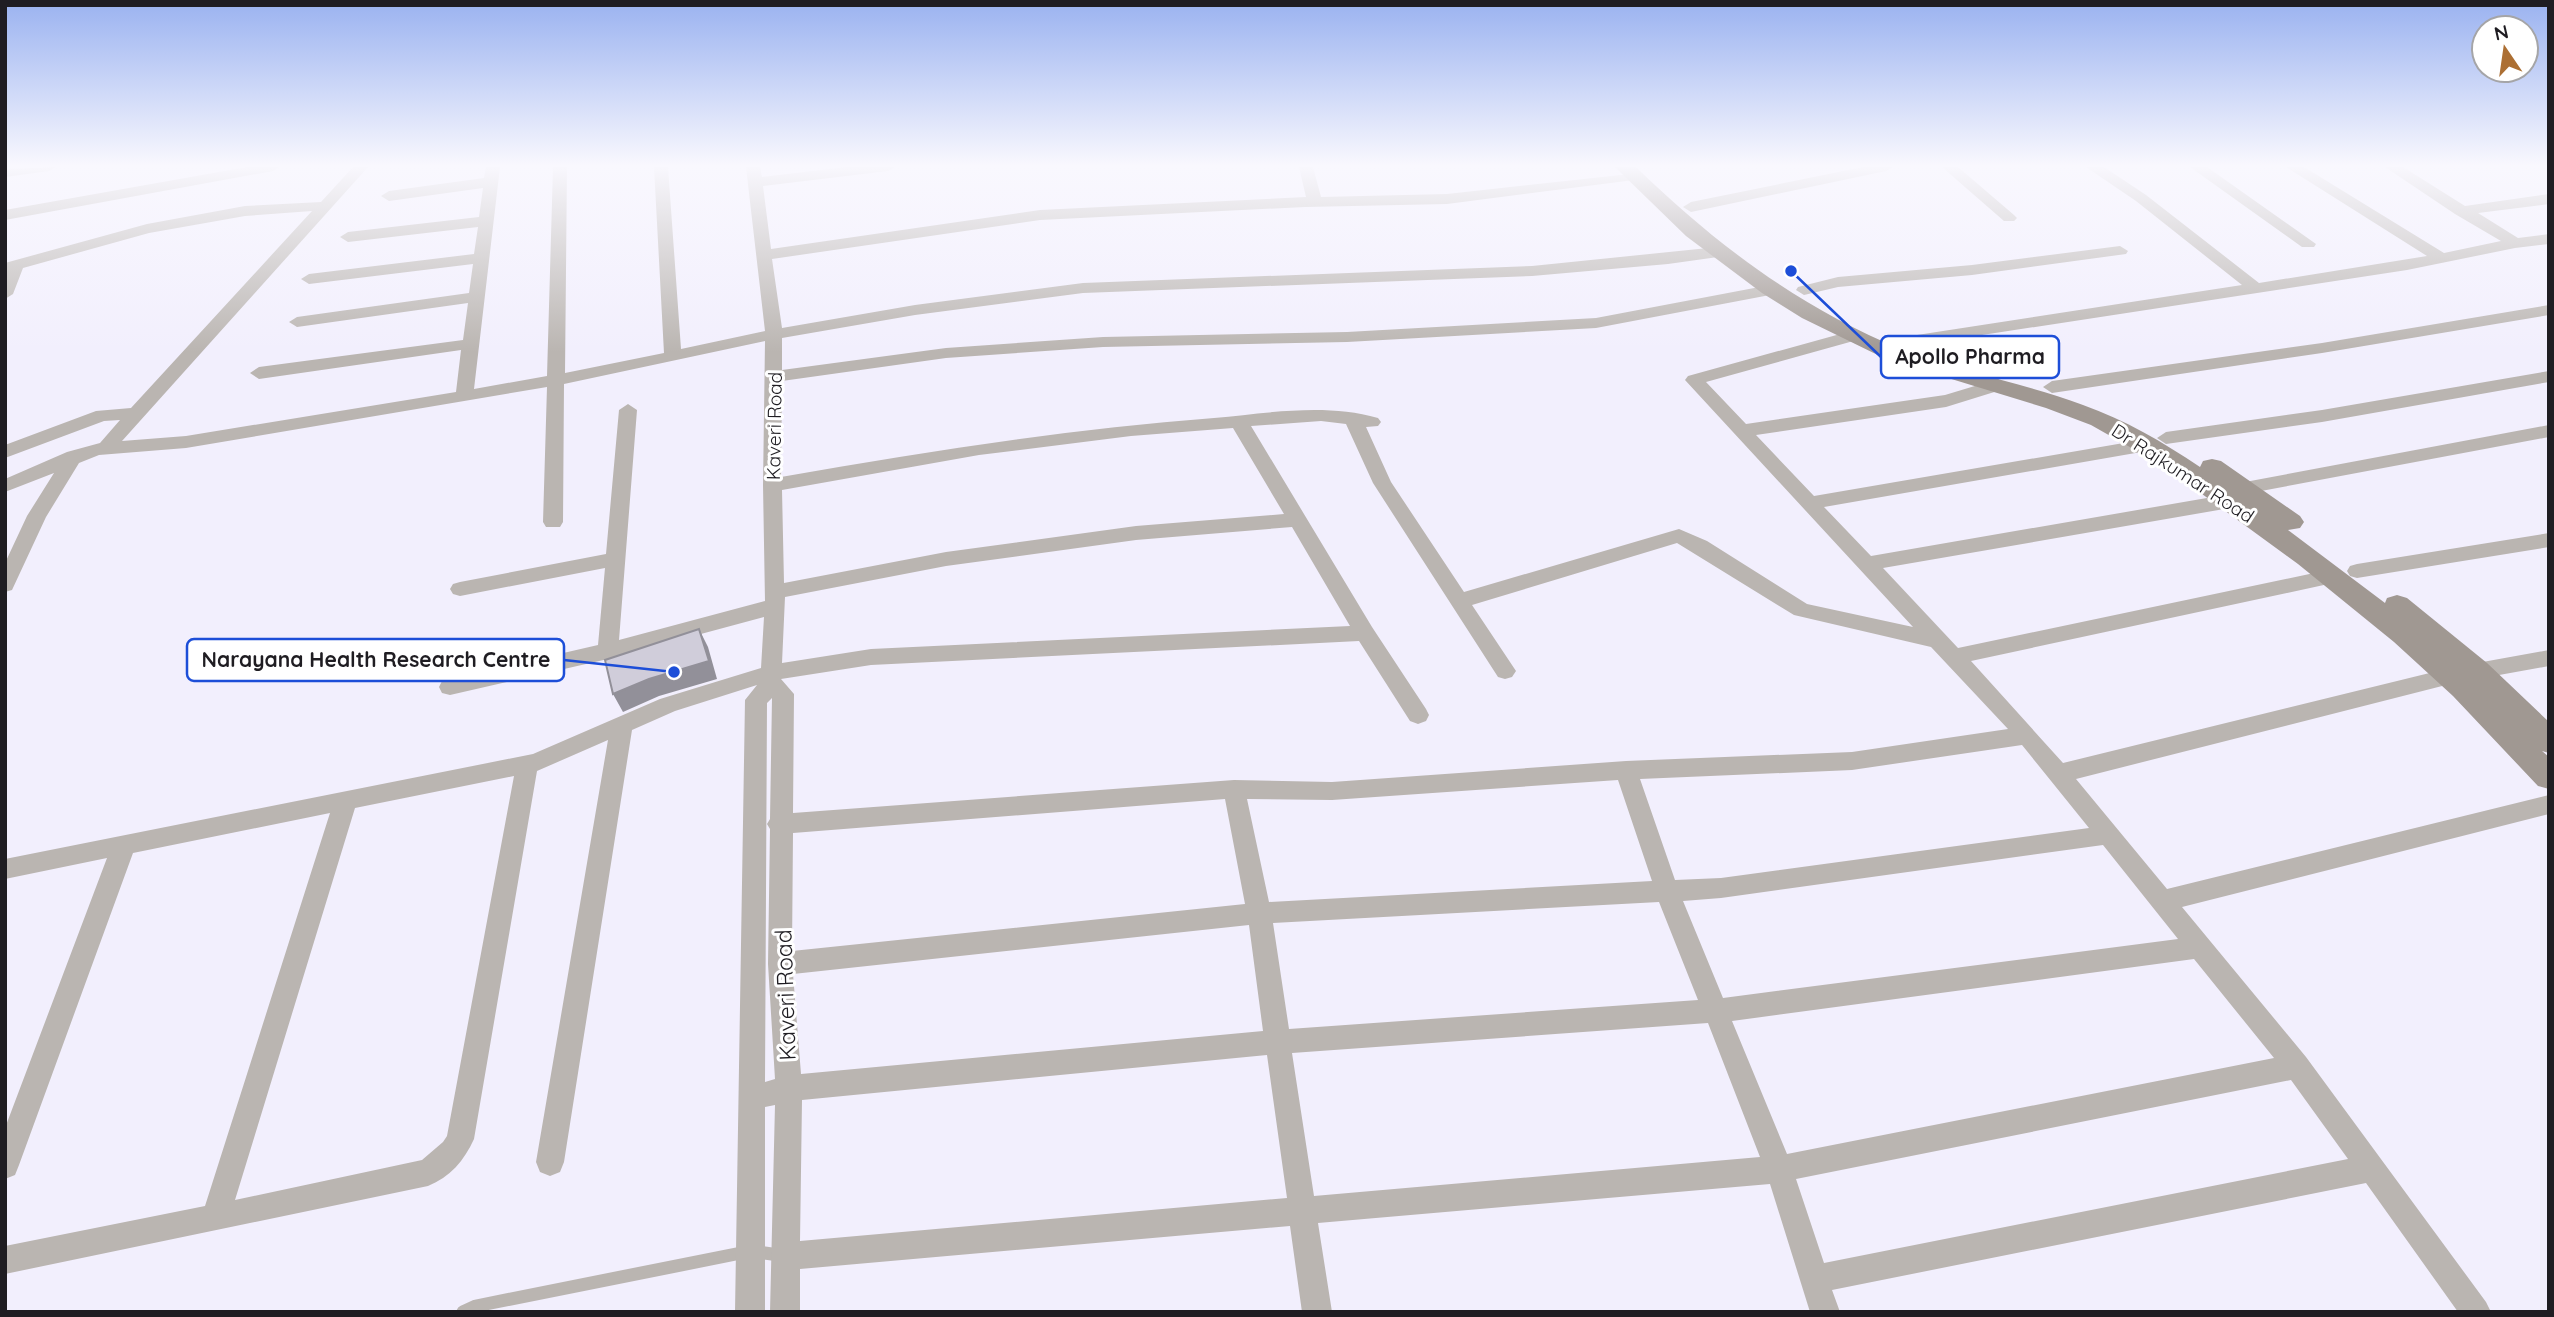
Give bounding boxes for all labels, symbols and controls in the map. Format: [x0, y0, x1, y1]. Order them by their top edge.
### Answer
north arrow [2470, 14, 2540, 84]
text: N [2492, 19, 2511, 46]
callout: Apollo Pharma [1881, 336, 2059, 378]
text: Apollo Pharma [1895, 343, 2045, 369]
street label: Kaveri Road [761, 372, 787, 480]
street label: Dr Rajkumar Road [2107, 418, 2259, 528]
callout: Narayana Health Research Centre [187, 639, 564, 681]
text: Narayana Health Research Centre [202, 646, 550, 672]
street label: Kaveri Road [768, 929, 802, 1061]

